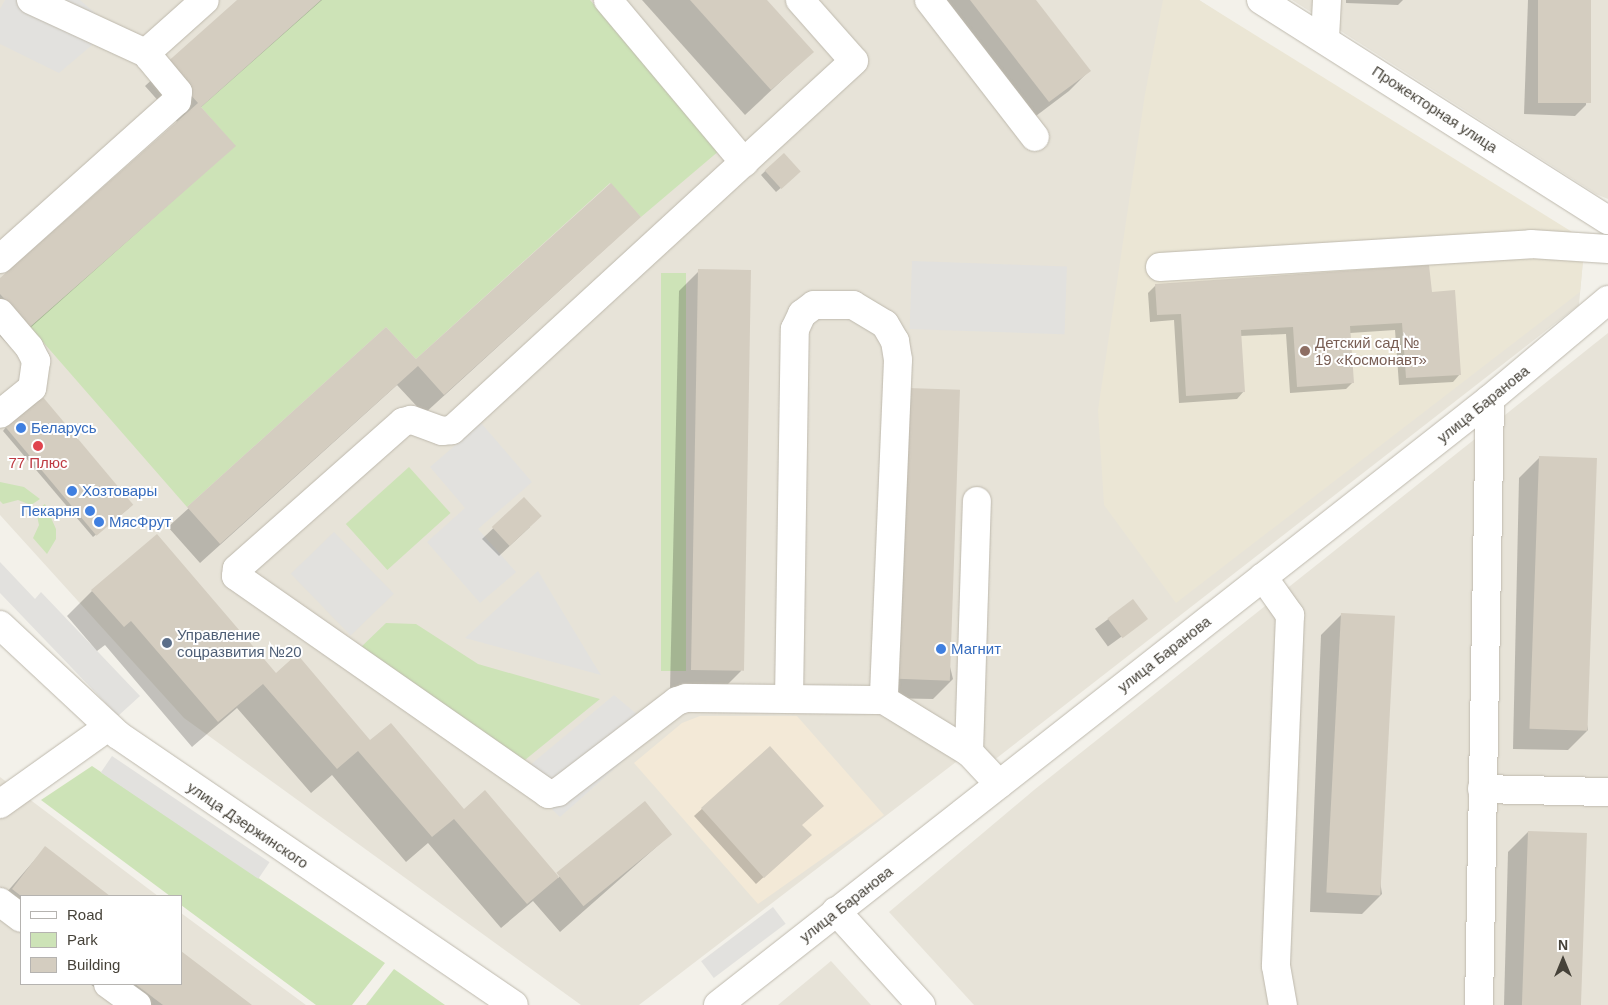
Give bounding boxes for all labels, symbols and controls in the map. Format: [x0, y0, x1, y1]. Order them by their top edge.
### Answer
street label: Прожекторная улица [1369, 62, 1501, 156]
place label: Детский сад № 19 «Космонавт» [1315, 333, 1427, 368]
marker: Детский сад № 19 «Космонавт» [1299, 345, 1311, 357]
street label: улица Баранова [1433, 361, 1533, 447]
place label: Беларусь [31, 419, 97, 437]
marker: Беларусь [15, 422, 27, 434]
marker: 77 Плюс [32, 440, 44, 452]
place label: 77 Плюс [8, 454, 68, 472]
place label: Хозтовары [82, 482, 157, 500]
marker: Хозтовары [66, 485, 78, 497]
place label: Пекарня [21, 502, 80, 520]
marker: Пекарня [84, 505, 96, 517]
place label: МясФрут [109, 513, 171, 531]
marker: МясФрут [93, 516, 105, 528]
street label: улица Баранова [1114, 612, 1214, 696]
place label: Управление соцразвития №20 [177, 625, 302, 660]
marker: Управление соцразвития №20 [161, 637, 173, 649]
place label: Магнит [951, 640, 1001, 658]
marker: Магнит [935, 643, 947, 655]
street label: улица Дзержинского [184, 778, 312, 872]
street label: улица Баранова [796, 862, 896, 946]
legend [20, 895, 182, 985]
text: Road [67, 906, 103, 923]
text: Park [67, 931, 98, 948]
north arrow [1538, 935, 1588, 985]
text: N [1558, 937, 1568, 953]
text: Building [67, 956, 120, 973]

